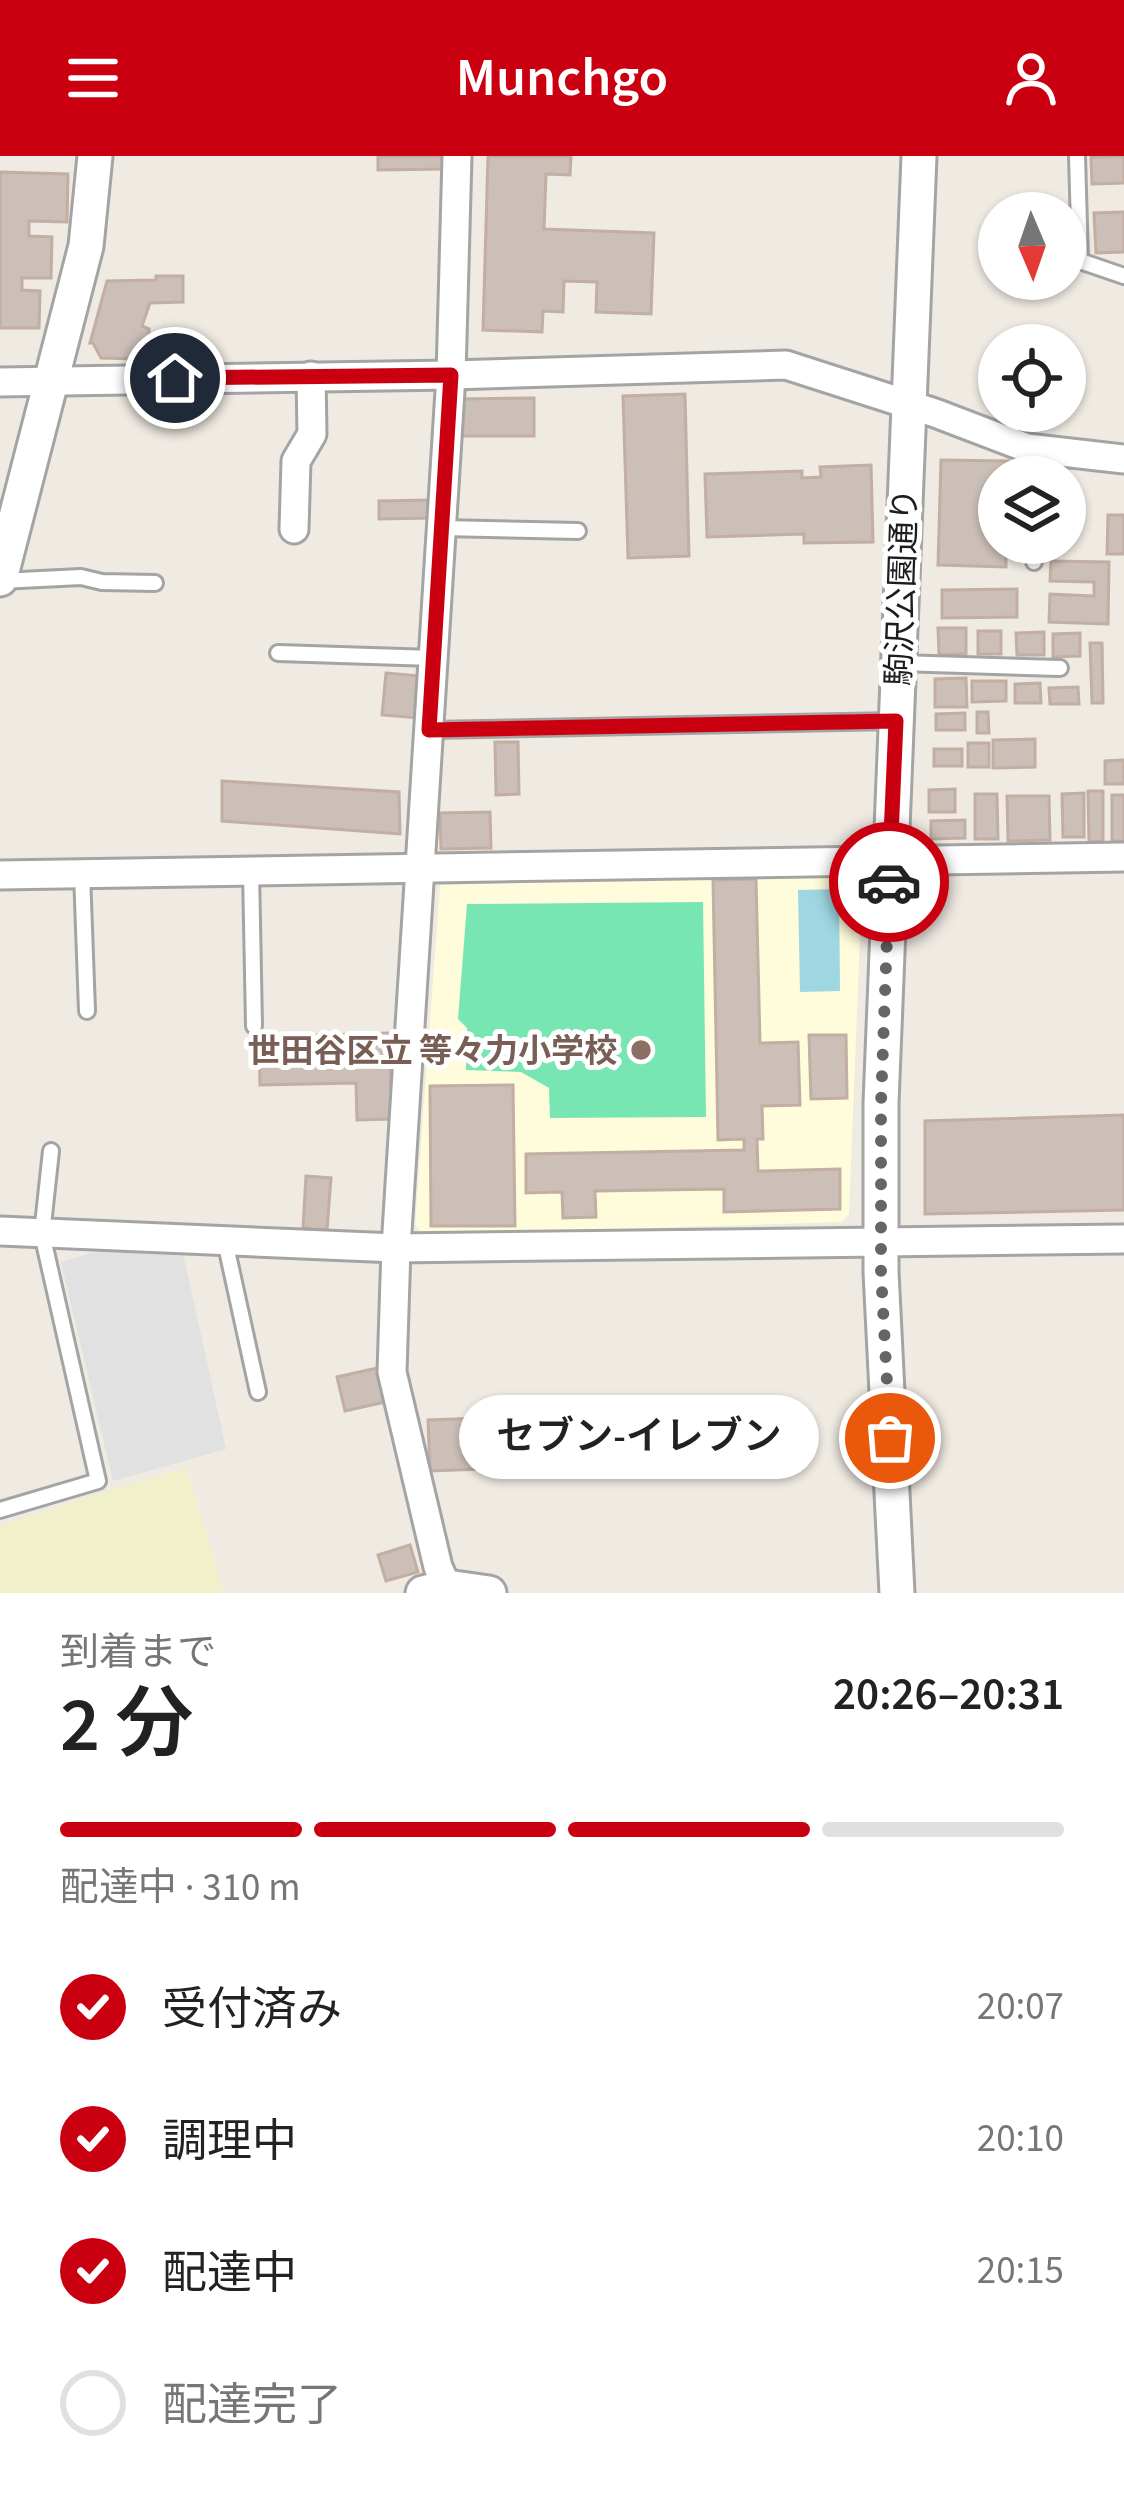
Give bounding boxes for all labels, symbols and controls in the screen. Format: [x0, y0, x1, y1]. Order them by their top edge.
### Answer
text: Munchgo [456, 40, 668, 117]
icon: menu [60, 45, 126, 111]
icon: person [998, 45, 1064, 111]
north arrow [978, 192, 1086, 300]
map controls [978, 192, 1086, 564]
button: locate [978, 324, 1086, 432]
pin [124, 327, 226, 429]
icon: home [142, 345, 208, 411]
button: layers [978, 456, 1086, 564]
street label: 駒沢公園通り [876, 487, 929, 687]
courier [829, 822, 949, 942]
icon: car [856, 849, 922, 915]
place label: 世田谷区立 等々力小学校 [247, 1028, 617, 1075]
marker: 世田谷区立 等々力小学校 [628, 1037, 654, 1063]
pin [839, 1387, 941, 1489]
callout: セブン-イレブン [458, 1396, 818, 1480]
icon: bag [857, 1405, 923, 1471]
text: セブン-イレブン [496, 1409, 782, 1465]
text: 到着まで [60, 1625, 216, 1681]
text: 20:26–20:31 [833, 1663, 1064, 1727]
text: 2 分 [60, 1670, 194, 1781]
text: 配達中 · 310 m [60, 1860, 301, 1916]
icon: check [60, 1974, 126, 2040]
text: 受付済み [162, 1978, 342, 2042]
text: 20:07 [977, 1979, 1064, 2035]
icon: check [60, 2106, 126, 2172]
text: 調理中 [162, 2110, 297, 2174]
text: 20:10 [977, 2111, 1064, 2167]
icon: check [60, 2238, 126, 2304]
text: 配達中 [162, 2242, 297, 2306]
text: 20:15 [977, 2243, 1064, 2299]
text: 配達完了 [162, 2374, 342, 2438]

